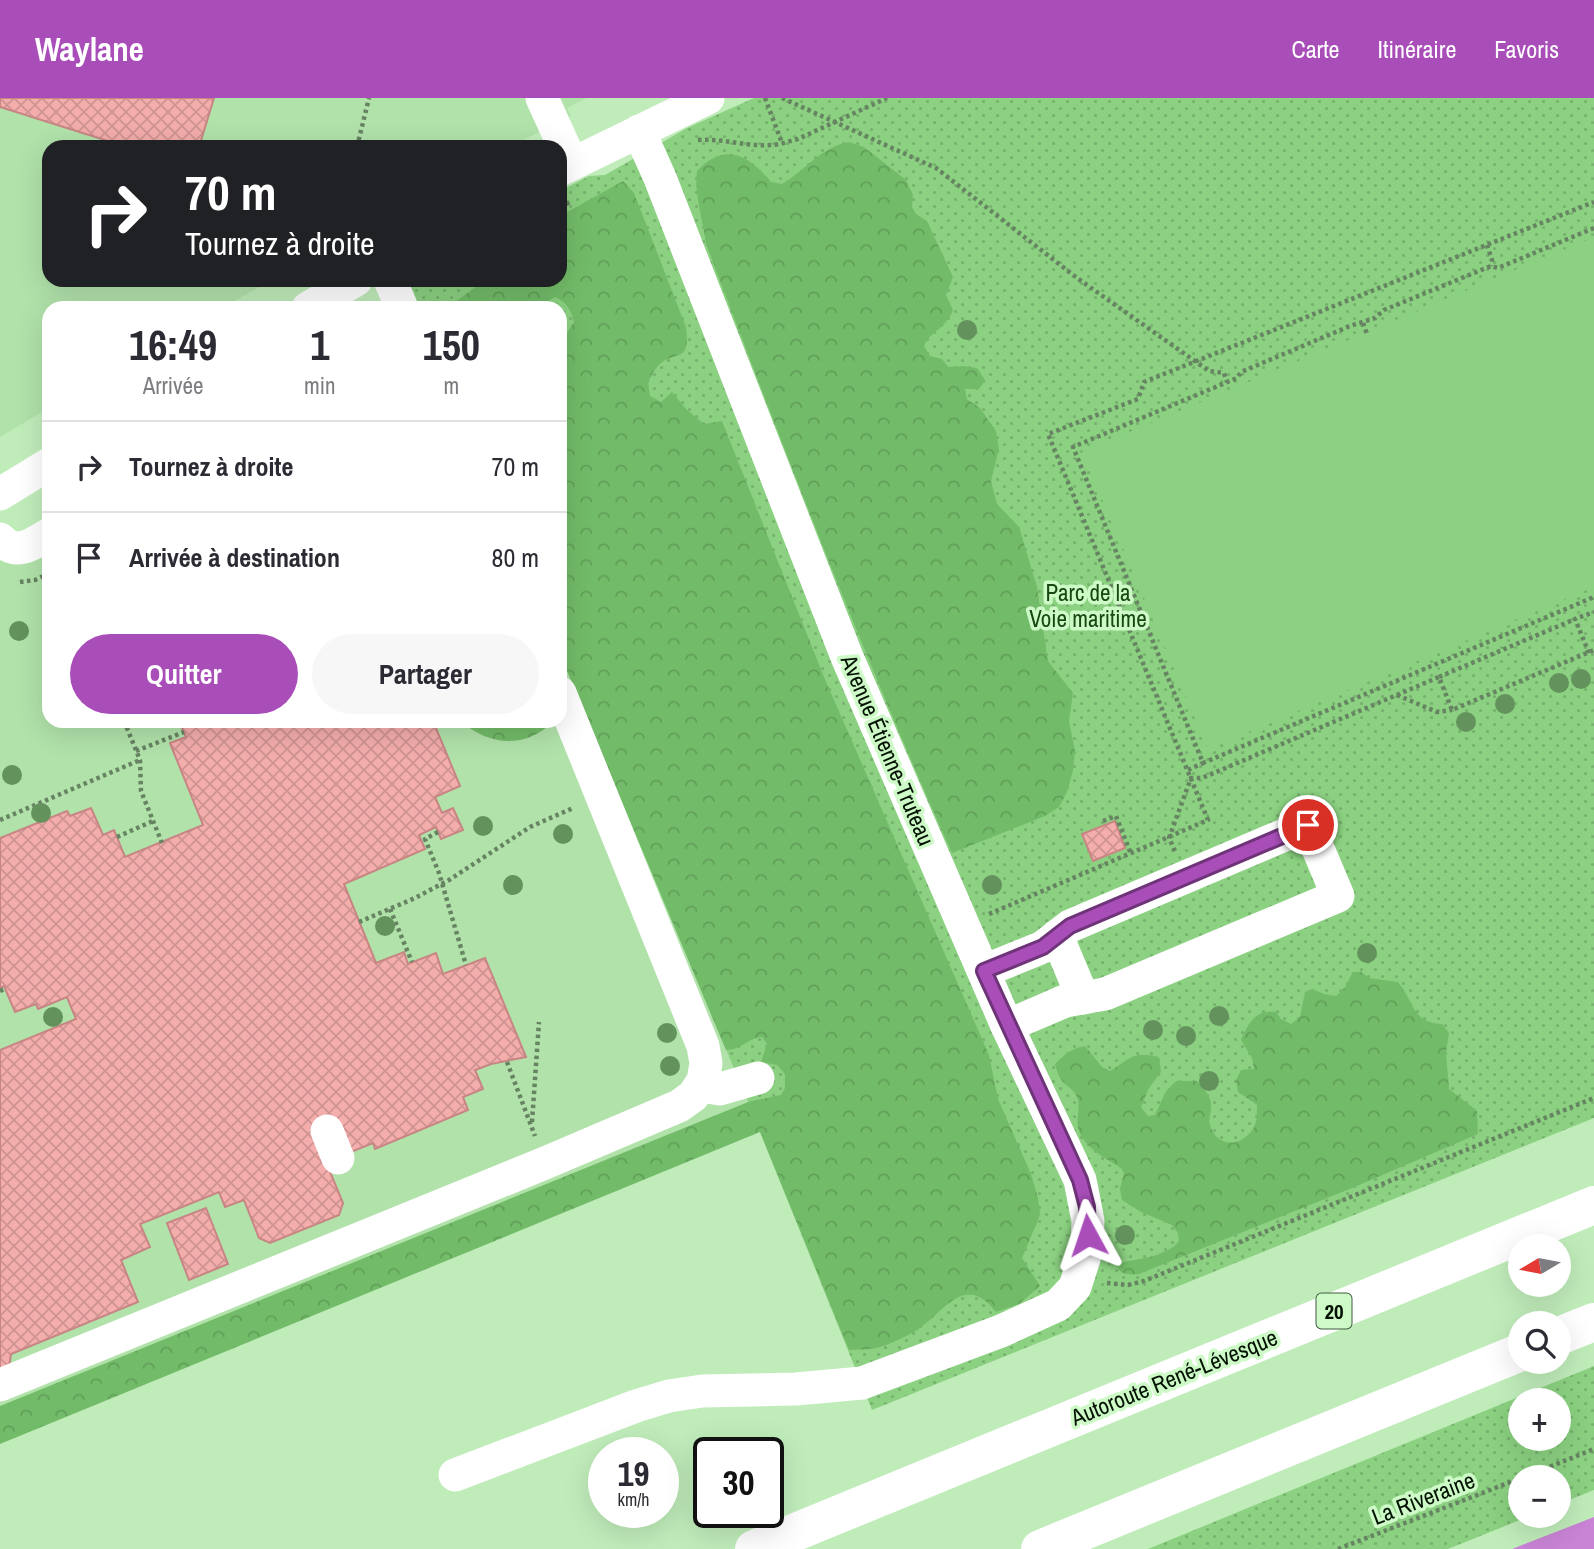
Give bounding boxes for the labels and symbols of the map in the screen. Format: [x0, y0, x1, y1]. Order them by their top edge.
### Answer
park label: Parc de la Voie maritime [1029, 577, 1147, 634]
street label: Avenue Étienne-Truteau [833, 649, 942, 850]
pin [1278, 795, 1338, 855]
position arrow [1051, 1198, 1125, 1272]
north arrow [1508, 1234, 1572, 1297]
road number: 20 [1316, 1294, 1352, 1328]
street label: Autoroute René-Lévesque [1065, 1321, 1282, 1433]
speed limit sign: 30 [693, 1437, 784, 1528]
street label: La Riveraine [1367, 1464, 1479, 1532]

